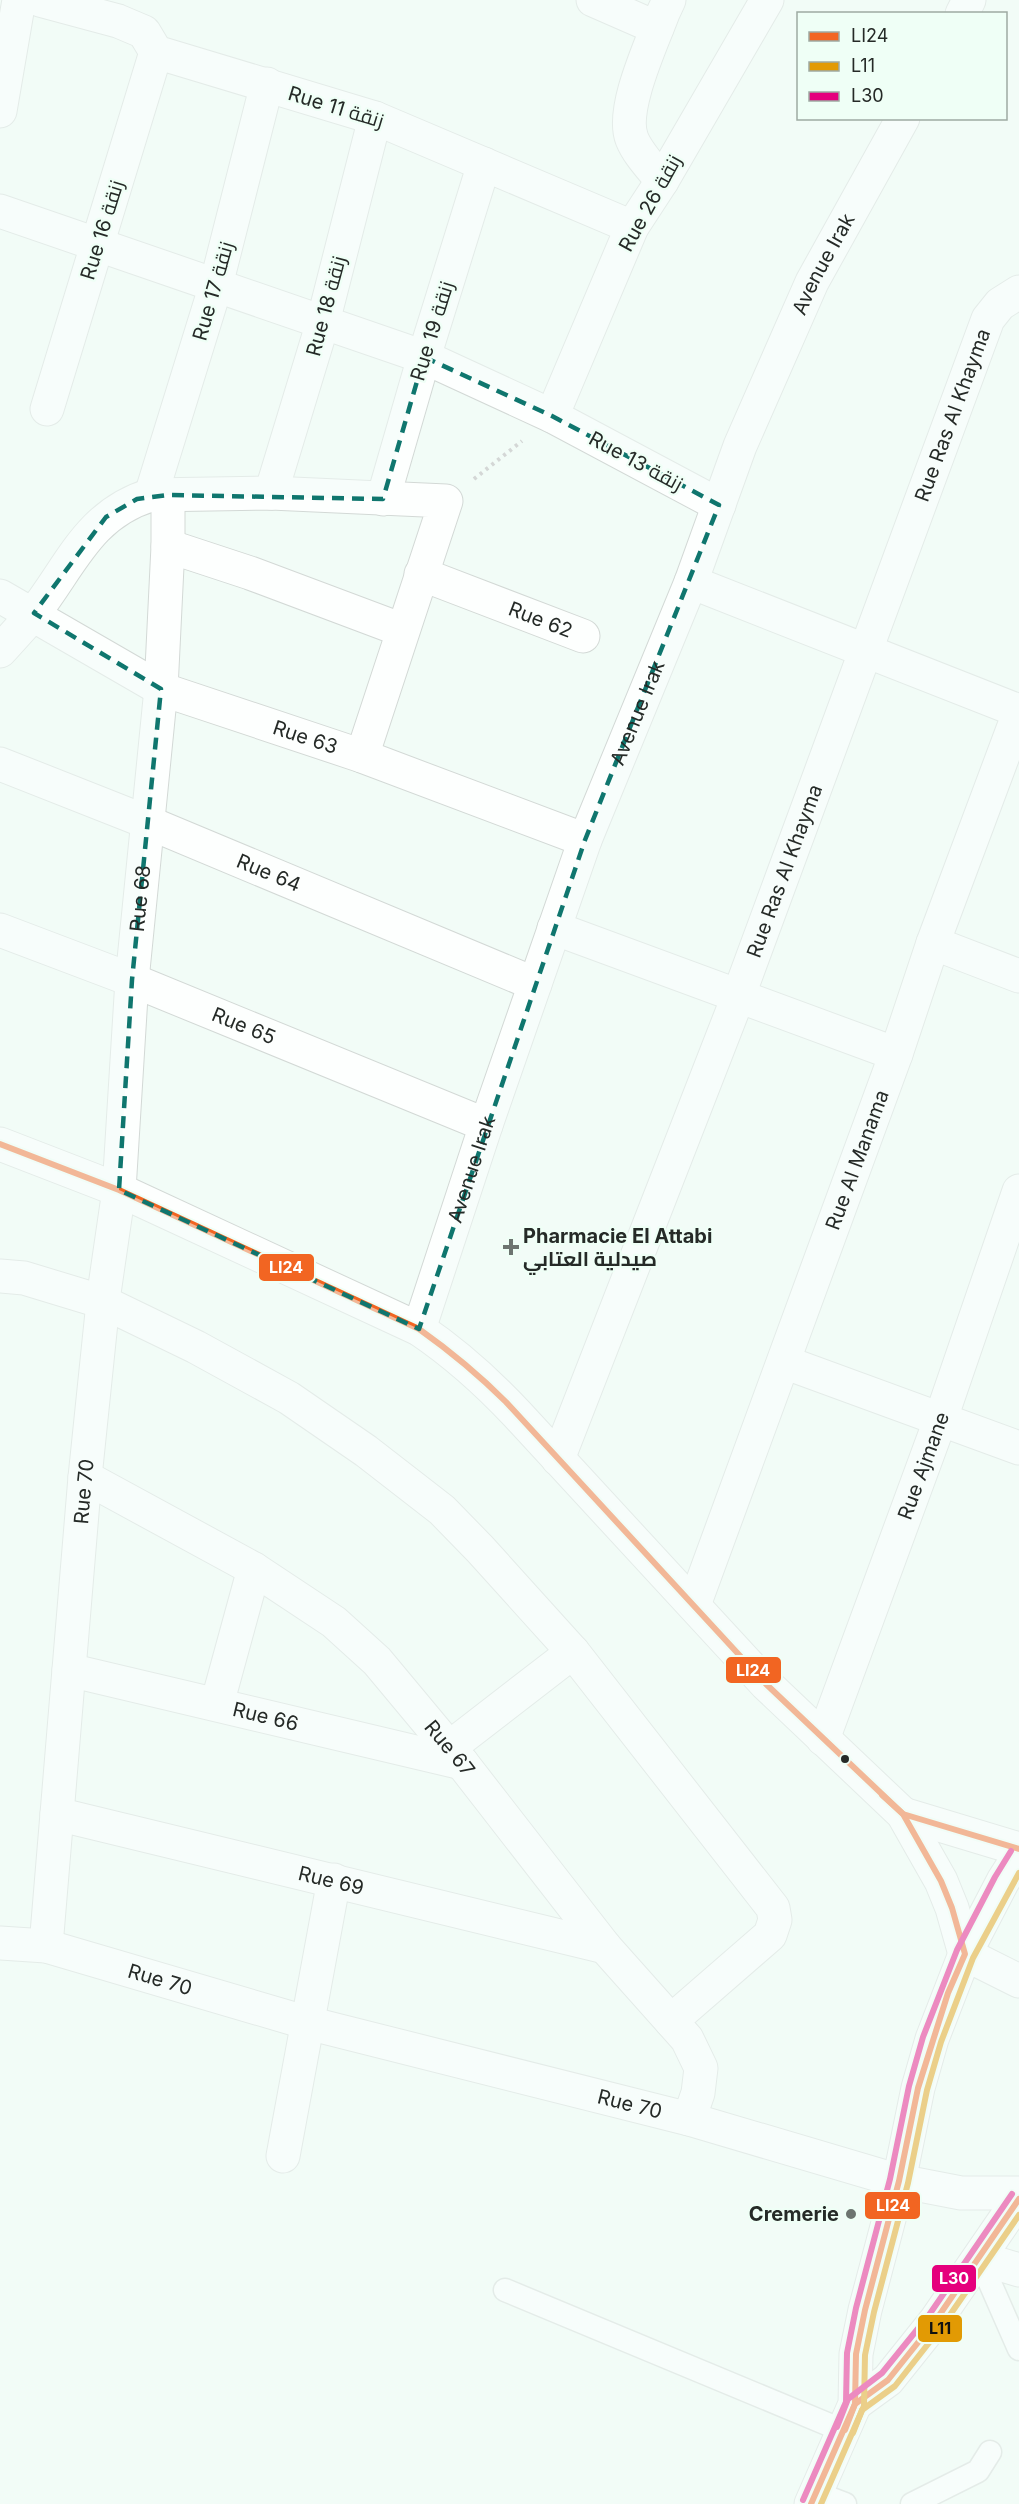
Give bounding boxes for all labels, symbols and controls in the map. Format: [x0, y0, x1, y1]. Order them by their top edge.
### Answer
legend [797, 12, 1007, 120]
text: LI24 [851, 25, 888, 46]
text: L11 [851, 55, 875, 76]
street label: Rue 11 زنقة [285, 81, 387, 133]
text: L30 [851, 85, 884, 106]
street label: Rue 26 زنقة [614, 150, 686, 256]
street label: Rue 16 زنقة [75, 177, 129, 283]
street label: Avenue Irak [787, 209, 860, 318]
street label: Rue 17 زنقة [187, 239, 239, 343]
street label: Rue 18 زنقة [301, 253, 351, 359]
street label: Rue 19 زنقة [405, 278, 459, 384]
street label: Rue Ras Al Khayma [910, 325, 995, 505]
street label: Rue 13 زنقة [585, 426, 687, 496]
street label: Rue 62 [505, 597, 576, 643]
street label: Avenue Irak [605, 657, 669, 769]
street label: Rue 63 [270, 715, 341, 759]
street label: Rue Ras Al Khayma [742, 781, 827, 961]
street label: Rue 64 [233, 849, 304, 897]
street label: Rue 68 [125, 864, 155, 933]
street label: Rue 65 [208, 1002, 279, 1050]
street label: Rue Al Manama [821, 1087, 894, 1233]
street label: Avenue Irak [443, 1113, 500, 1226]
place label: Pharmacie El Attabi صيدلية العتابي [523, 1224, 712, 1275]
marker: Pharmacie El Attabi صيدلية العتابي [504, 1240, 518, 1254]
line badge: LI24 [258, 1253, 315, 1282]
text: LI24 [269, 1257, 303, 1277]
street label: Rue Ajmane [893, 1409, 954, 1523]
street label: Rue 70 [69, 1458, 99, 1525]
line badge: LI24 [725, 1656, 782, 1684]
text: LI24 [736, 1660, 770, 1680]
street label: Rue 66 [230, 1697, 301, 1736]
street label: Rue 67 [419, 1715, 480, 1781]
unlabelled marker [839, 1753, 851, 1765]
street label: Rue 69 [296, 1861, 366, 1900]
street label: Rue 70 [125, 1959, 195, 2000]
street label: Rue 70 [595, 2084, 665, 2124]
line badge: LI24 [864, 2191, 921, 2220]
text: LI24 [876, 2195, 910, 2215]
place label: Cremerie [749, 2202, 839, 2226]
marker: Cremerie [844, 2207, 858, 2221]
line badge: L30 [931, 2264, 977, 2293]
text: L30 [939, 2268, 969, 2288]
line badge: L11 [917, 2314, 963, 2343]
text: L11 [929, 2318, 951, 2338]

